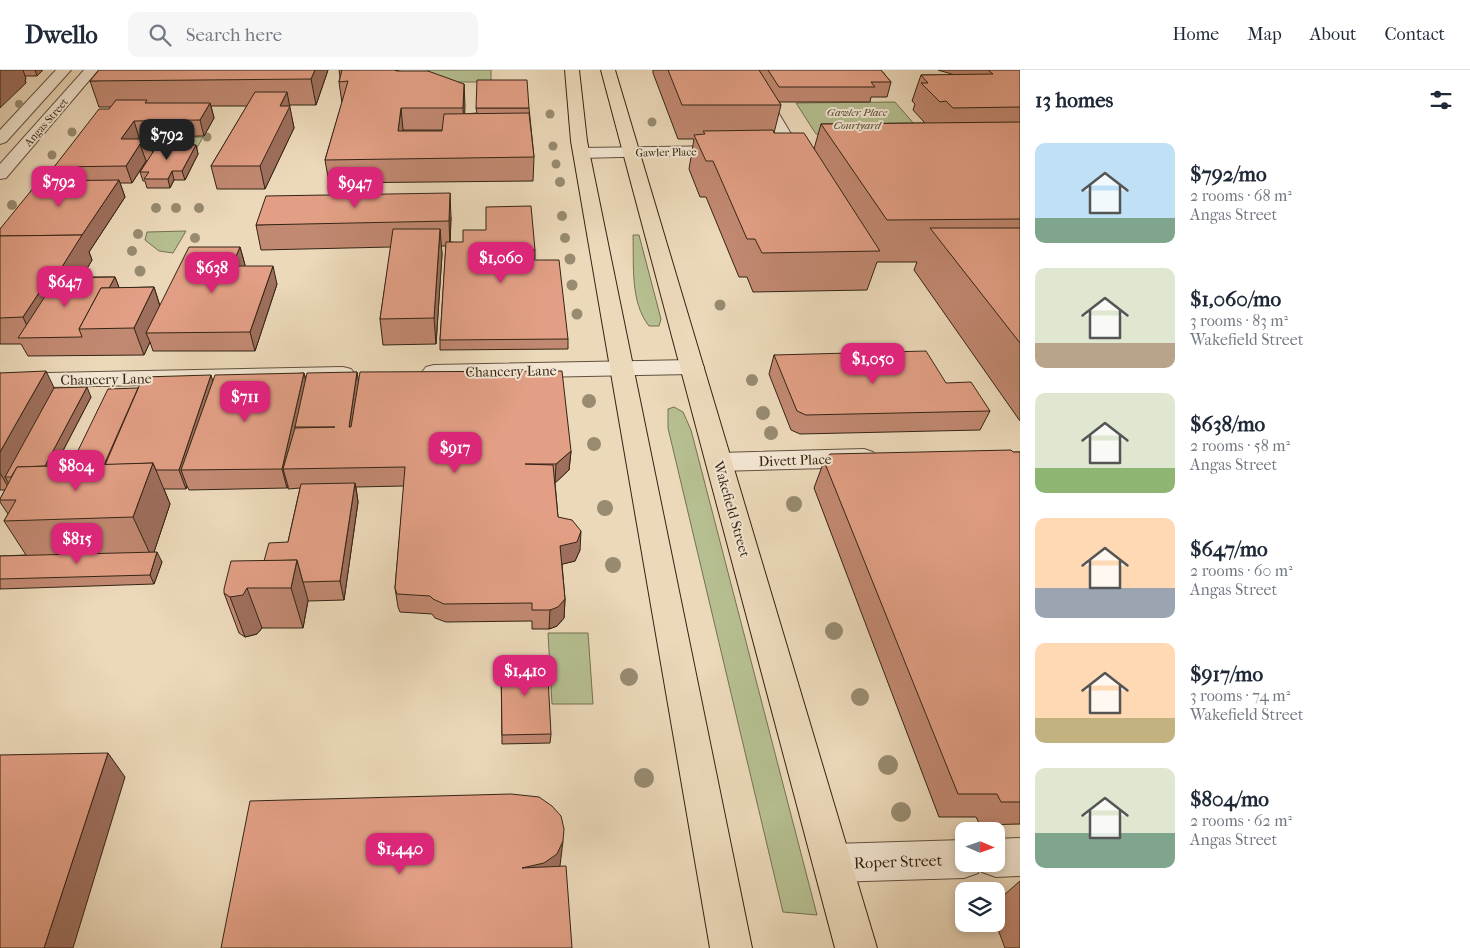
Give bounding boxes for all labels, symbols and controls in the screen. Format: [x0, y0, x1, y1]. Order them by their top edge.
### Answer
search box [128, 12, 478, 57]
text: Dwello [25, 21, 98, 49]
icon: search [146, 21, 174, 49]
text: Search here [186, 24, 282, 46]
text: Home [1172, 24, 1219, 45]
text: Map [1247, 24, 1282, 45]
text: About [1310, 24, 1356, 45]
text: Contact [1384, 24, 1445, 45]
icon: filters [1427, 86, 1455, 114]
text: 13 homes [1035, 88, 1113, 112]
street label: Angas Street [21, 95, 71, 150]
park label: Gawler Place Courtyard [827, 106, 888, 132]
pin: $792 [137, 118, 197, 161]
text: $792 [150, 125, 184, 144]
street label: Gawler Place [635, 145, 697, 160]
text: $792/mo [1190, 162, 1267, 186]
icon: home [1075, 163, 1135, 223]
pin: $792 [29, 166, 89, 208]
pin: $947 [325, 166, 385, 209]
text: $792 [42, 172, 76, 191]
text: $947 [338, 173, 372, 192]
text: 2 rooms · 68 m² [1190, 186, 1292, 205]
text: Angas Street [1190, 205, 1277, 224]
pin: $1,060 [460, 242, 542, 284]
text: $1,060 [479, 248, 523, 267]
pin: $638 [182, 252, 242, 294]
text: $638 [196, 258, 228, 277]
pin: $647 [35, 266, 95, 308]
text: $647 [48, 272, 82, 291]
text: $1,060/mo [1190, 287, 1281, 311]
icon: home [1075, 288, 1135, 348]
text: 3 rooms · 83 m² [1190, 311, 1288, 330]
text: Wakefield Street [1190, 330, 1303, 349]
pin: $1,050 [832, 342, 914, 385]
text: $1,050 [852, 349, 894, 368]
street label: Chancery Lane [465, 362, 557, 381]
street label: Chancery Lane [60, 370, 152, 389]
pin: $711 [215, 380, 275, 423]
text: $711 [231, 387, 259, 406]
text: $638/mo [1190, 412, 1265, 436]
icon: home [1075, 413, 1135, 473]
pin: $917 [425, 432, 485, 474]
text: 2 rooms · 58 m² [1190, 436, 1290, 455]
text: $917 [440, 438, 470, 457]
pin: $804 [46, 450, 106, 492]
street label: Divett Place [758, 451, 832, 470]
text: Angas Street [1190, 455, 1277, 474]
text: $804 [59, 456, 93, 475]
street label: Wakefield Street [709, 458, 753, 559]
pin: $815 [47, 522, 107, 565]
text: $815 [62, 529, 92, 548]
text: $647/mo [1190, 537, 1268, 561]
icon: home [1075, 538, 1135, 598]
text: 2 rooms · 60 m² [1190, 561, 1293, 580]
text: Angas Street [1190, 580, 1277, 599]
pin: $1,410 [484, 654, 566, 697]
text: $1,410 [504, 661, 546, 680]
text: $917/mo [1190, 662, 1263, 686]
icon: home [1075, 663, 1135, 723]
text: 3 rooms · 74 m² [1190, 686, 1290, 705]
text: Wakefield Street [1190, 705, 1303, 724]
text: $804/mo [1190, 787, 1269, 811]
icon: home [1075, 788, 1135, 848]
text: 2 rooms · 62 m² [1190, 811, 1292, 830]
north arrow [955, 822, 1005, 872]
map controls [955, 822, 1005, 932]
text: Angas Street [1190, 830, 1277, 849]
pin: $1,440 [359, 832, 441, 875]
text: $1,440 [377, 839, 423, 858]
street label: Roper Street [853, 850, 943, 873]
button: layers [955, 882, 1005, 932]

